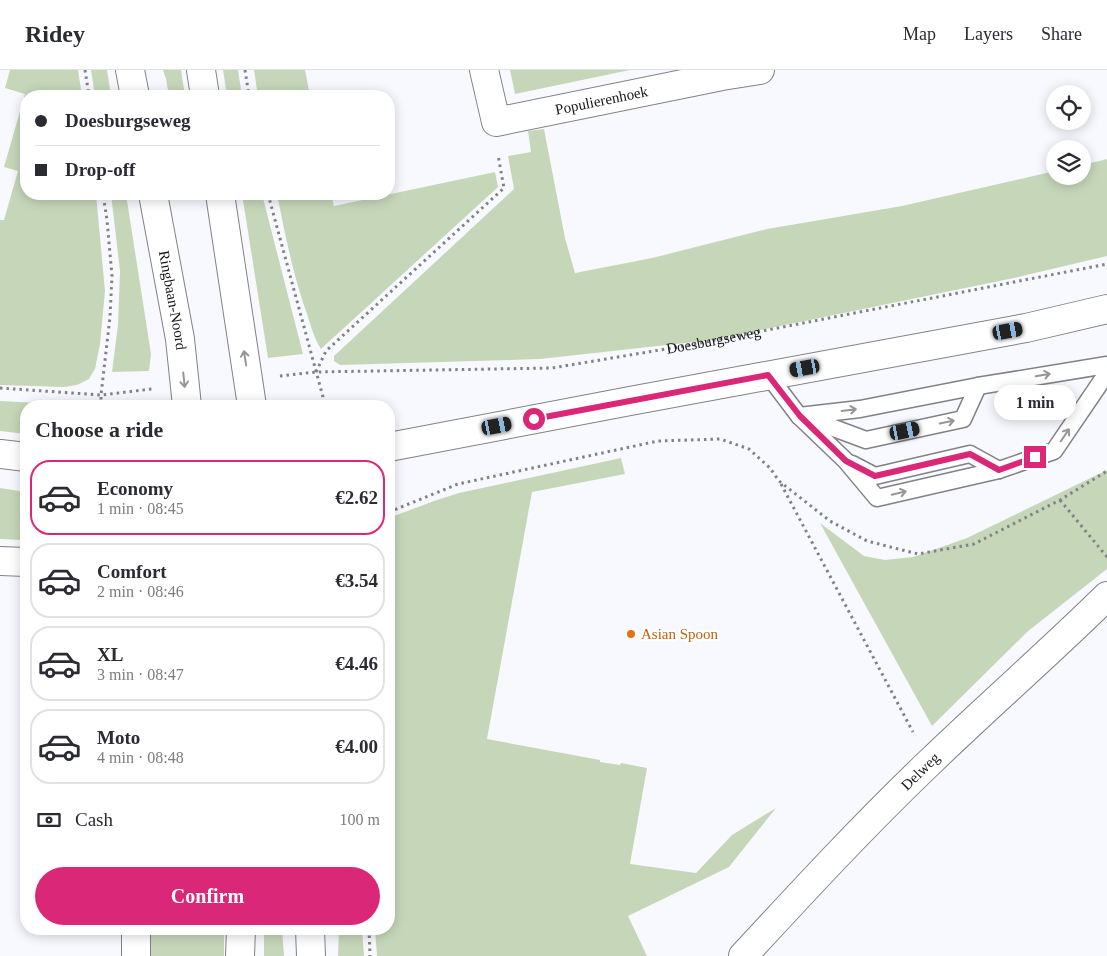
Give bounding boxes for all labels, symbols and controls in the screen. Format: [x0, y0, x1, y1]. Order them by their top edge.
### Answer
text: Ridey [25, 21, 85, 47]
text: Map [903, 24, 936, 44]
text: Layers [964, 24, 1013, 44]
text: Share [1041, 24, 1082, 44]
street label: Populierenhoek [554, 83, 650, 118]
map controls [1046, 85, 1091, 185]
button: locate [1046, 85, 1091, 130]
text: Doesburgseweg [65, 110, 191, 131]
button: layers [1046, 140, 1091, 185]
text: Drop-off [65, 159, 135, 180]
street label: Ringbaan-Noord [156, 249, 189, 351]
car [991, 321, 1024, 341]
street label: Doesburgseweg [665, 323, 762, 357]
one-way arrow [240, 350, 250, 366]
car [788, 358, 821, 378]
one-way arrow [1035, 370, 1051, 380]
one-way arrow [179, 371, 189, 387]
callout: 1 min [994, 384, 1076, 420]
text: 1 min [1016, 394, 1054, 411]
one-way arrow [841, 405, 857, 415]
route start [523, 408, 545, 430]
car [480, 416, 513, 436]
text: Choose a ride [35, 417, 163, 442]
one-way arrow [939, 417, 955, 426]
car [888, 421, 921, 441]
one-way arrow [1060, 428, 1070, 442]
route end [1024, 446, 1046, 468]
icon: car [37, 475, 82, 520]
text: Economy [97, 478, 173, 499]
text: €2.62 [335, 487, 378, 508]
one-way arrow [891, 488, 907, 497]
text: 1 min · 08:45 [97, 500, 184, 517]
icon: car [37, 558, 82, 603]
text: Comfort [97, 561, 167, 582]
text: €3.54 [335, 570, 378, 591]
text: 2 min · 08:46 [97, 583, 184, 600]
place label: Asian Spoon [641, 626, 719, 642]
marker: Asian Spoon [625, 628, 637, 640]
icon: car [37, 641, 82, 686]
text: XL [97, 644, 123, 665]
text: €4.46 [335, 653, 378, 674]
text: 3 min · 08:47 [97, 666, 184, 683]
icon: car [37, 724, 82, 769]
text: Moto [97, 727, 140, 748]
text: €4.00 [335, 736, 378, 757]
text: 4 min · 08:48 [97, 749, 184, 766]
street label: Delweg [898, 749, 943, 793]
icon: cash [35, 806, 63, 834]
text: Cash [75, 809, 113, 830]
text: 100 m [340, 811, 380, 828]
button: Confirm [35, 867, 380, 925]

